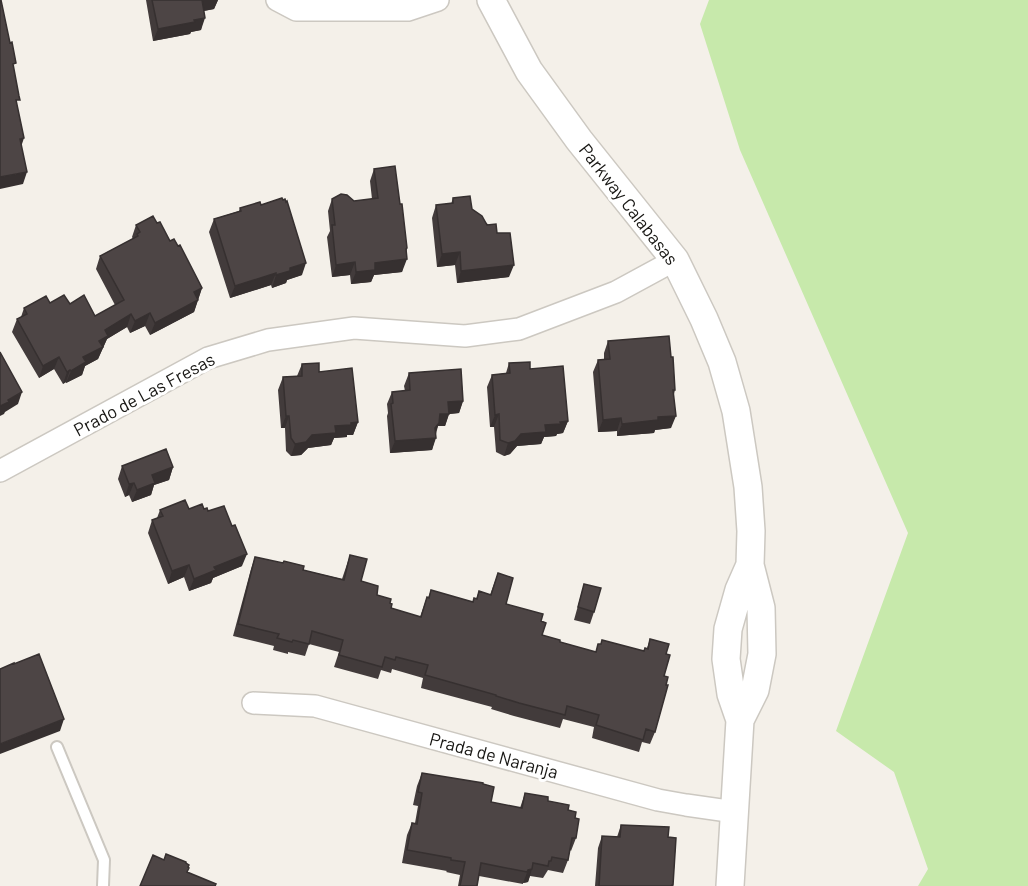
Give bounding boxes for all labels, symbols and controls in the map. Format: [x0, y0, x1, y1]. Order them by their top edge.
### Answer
street label: Parkway Calabasas [575, 139, 683, 269]
street label: Prado de Las Fresas [70, 347, 218, 441]
street label: Prada de Naranja [427, 727, 561, 783]

